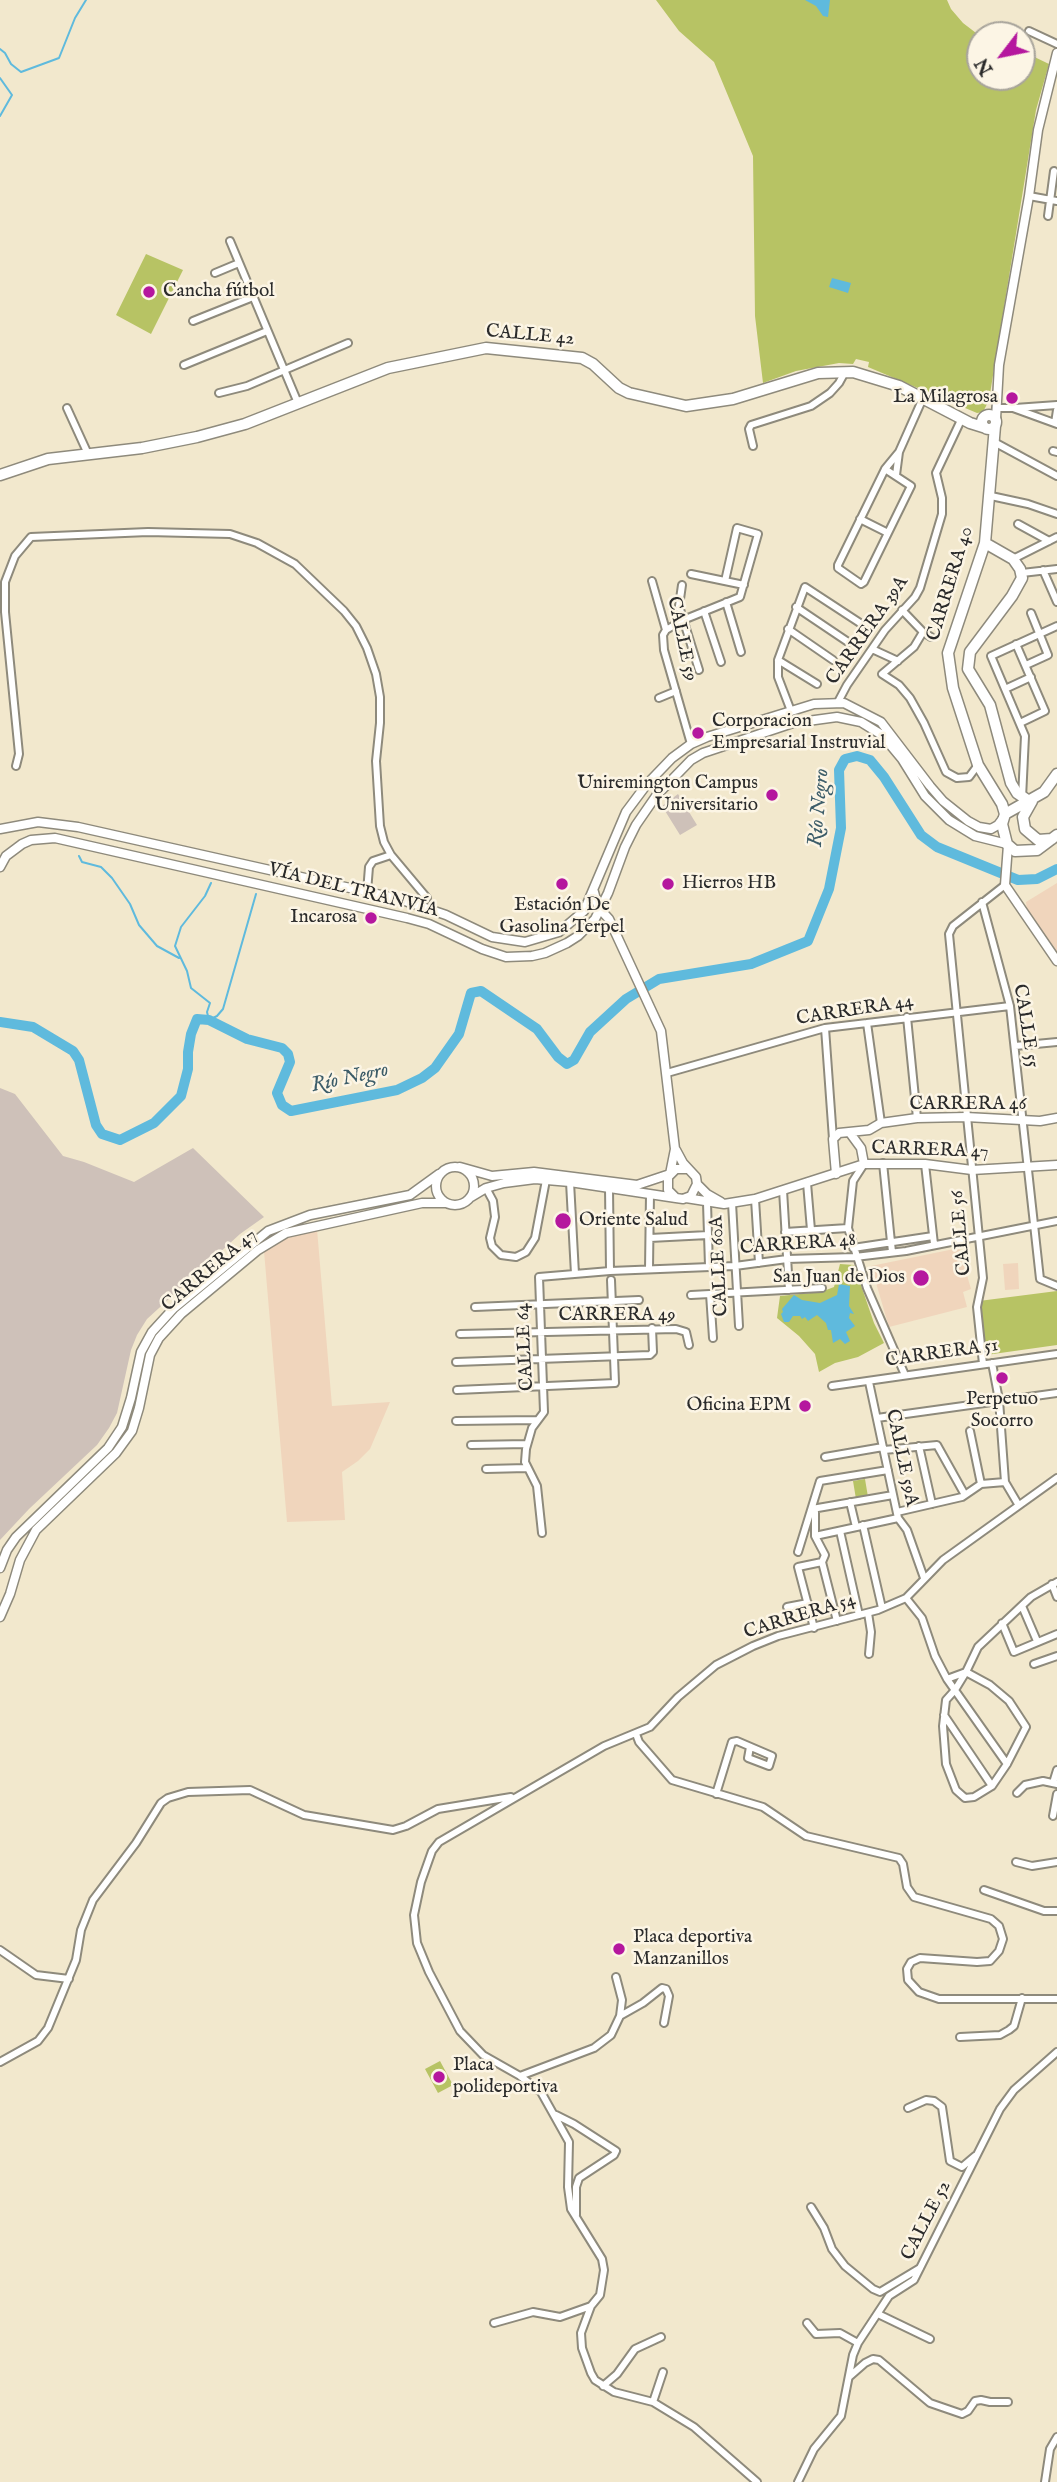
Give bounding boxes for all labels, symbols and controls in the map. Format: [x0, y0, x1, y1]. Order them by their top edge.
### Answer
north arrow [966, 21, 1036, 91]
text: N [970, 53, 999, 79]
place label: Cancha fútbol [163, 281, 274, 303]
marker: Cancha fútbol [141, 284, 157, 300]
street label: CALLE 42 [485, 321, 575, 351]
place label: La Milagrosa [893, 387, 998, 409]
marker: La Milagrosa [1004, 390, 1020, 406]
street label: CARRERA 40 [923, 524, 979, 644]
street label: CARRERA 39A [822, 572, 914, 690]
street label: CALLE 59 [661, 595, 701, 683]
place label: Corporacion Empresarial Instruvial [712, 711, 886, 755]
marker: Corporacion Empresarial Instruvial [690, 725, 706, 741]
water label: Río Negro [804, 768, 836, 848]
place label: Uniremington Campus Universitario [577, 773, 758, 817]
marker: Uniremington Campus Universitario [764, 787, 780, 803]
street label: VÍA DEL TRANVÍA [266, 859, 440, 923]
place label: Hierros HB [682, 873, 776, 895]
marker: Estación De Gasolina Terpel [554, 876, 570, 892]
marker: Hierros HB [660, 876, 676, 892]
place label: Estación De Gasolina Terpel [499, 895, 625, 939]
place label: Incarosa [290, 907, 357, 929]
marker: Incarosa [363, 910, 379, 926]
street label: CALLE 55 [1007, 983, 1043, 1069]
street label: CARRERA 44 [795, 990, 915, 1032]
water label: Río Negro [309, 1059, 391, 1099]
street label: CARRERA 46 [910, 1094, 1026, 1116]
street label: CARRERA 47 [871, 1138, 989, 1164]
street label: CALLE 56 [947, 1189, 977, 1277]
place label: Oriente Salud [579, 1210, 688, 1232]
marker: Oriente Salud [553, 1211, 573, 1231]
street label: CALLE 60A [706, 1215, 734, 1317]
street label: CARRERA 47 [158, 1225, 262, 1317]
street label: CARRERA 48 [739, 1230, 857, 1260]
place label: San Juan de Dios [773, 1267, 905, 1289]
marker: San Juan de Dios [911, 1268, 931, 1288]
street label: CALLE 64 [512, 1302, 540, 1392]
street label: CARRERA 49 [558, 1305, 676, 1327]
street label: CARRERA 51 [884, 1335, 1000, 1373]
marker: Perpetuo Socorro [994, 1370, 1010, 1386]
place label: Perpetuo Socorro [966, 1389, 1038, 1433]
place label: Oficina EPM [686, 1395, 791, 1417]
marker: Oficina EPM [797, 1398, 813, 1414]
street label: CALLE 59A [880, 1407, 922, 1509]
street label: CARRERA 54 [741, 1589, 859, 1645]
place label: Placa deportiva Manzanillos [633, 1927, 752, 1971]
marker: Placa deportiva Manzanillos [611, 1941, 627, 1957]
place label: Placa polideportiva [453, 2055, 558, 2099]
marker: Placa polideportiva [431, 2069, 447, 2085]
street label: CALLE 52 [897, 2177, 957, 2265]

